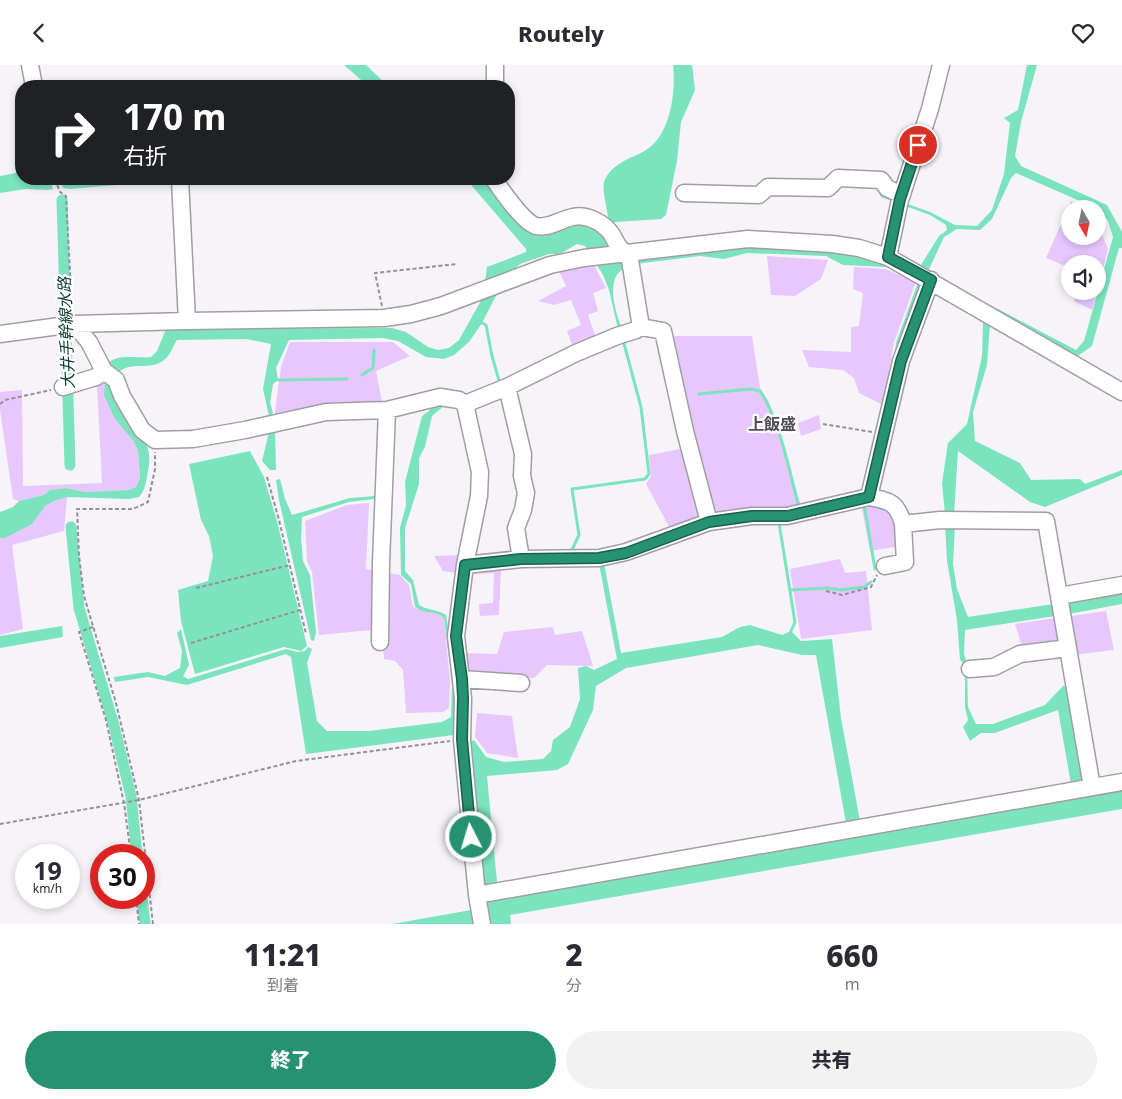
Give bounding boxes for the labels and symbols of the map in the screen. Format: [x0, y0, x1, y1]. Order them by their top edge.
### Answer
pin [897, 124, 939, 166]
north arrow [1061, 200, 1106, 245]
water label: 大井手幹線水路 [53, 275, 79, 389]
district label: 上飯盛 [748, 413, 796, 435]
position arrow [444, 810, 496, 862]
speed limit sign: 30 [90, 844, 155, 909]

